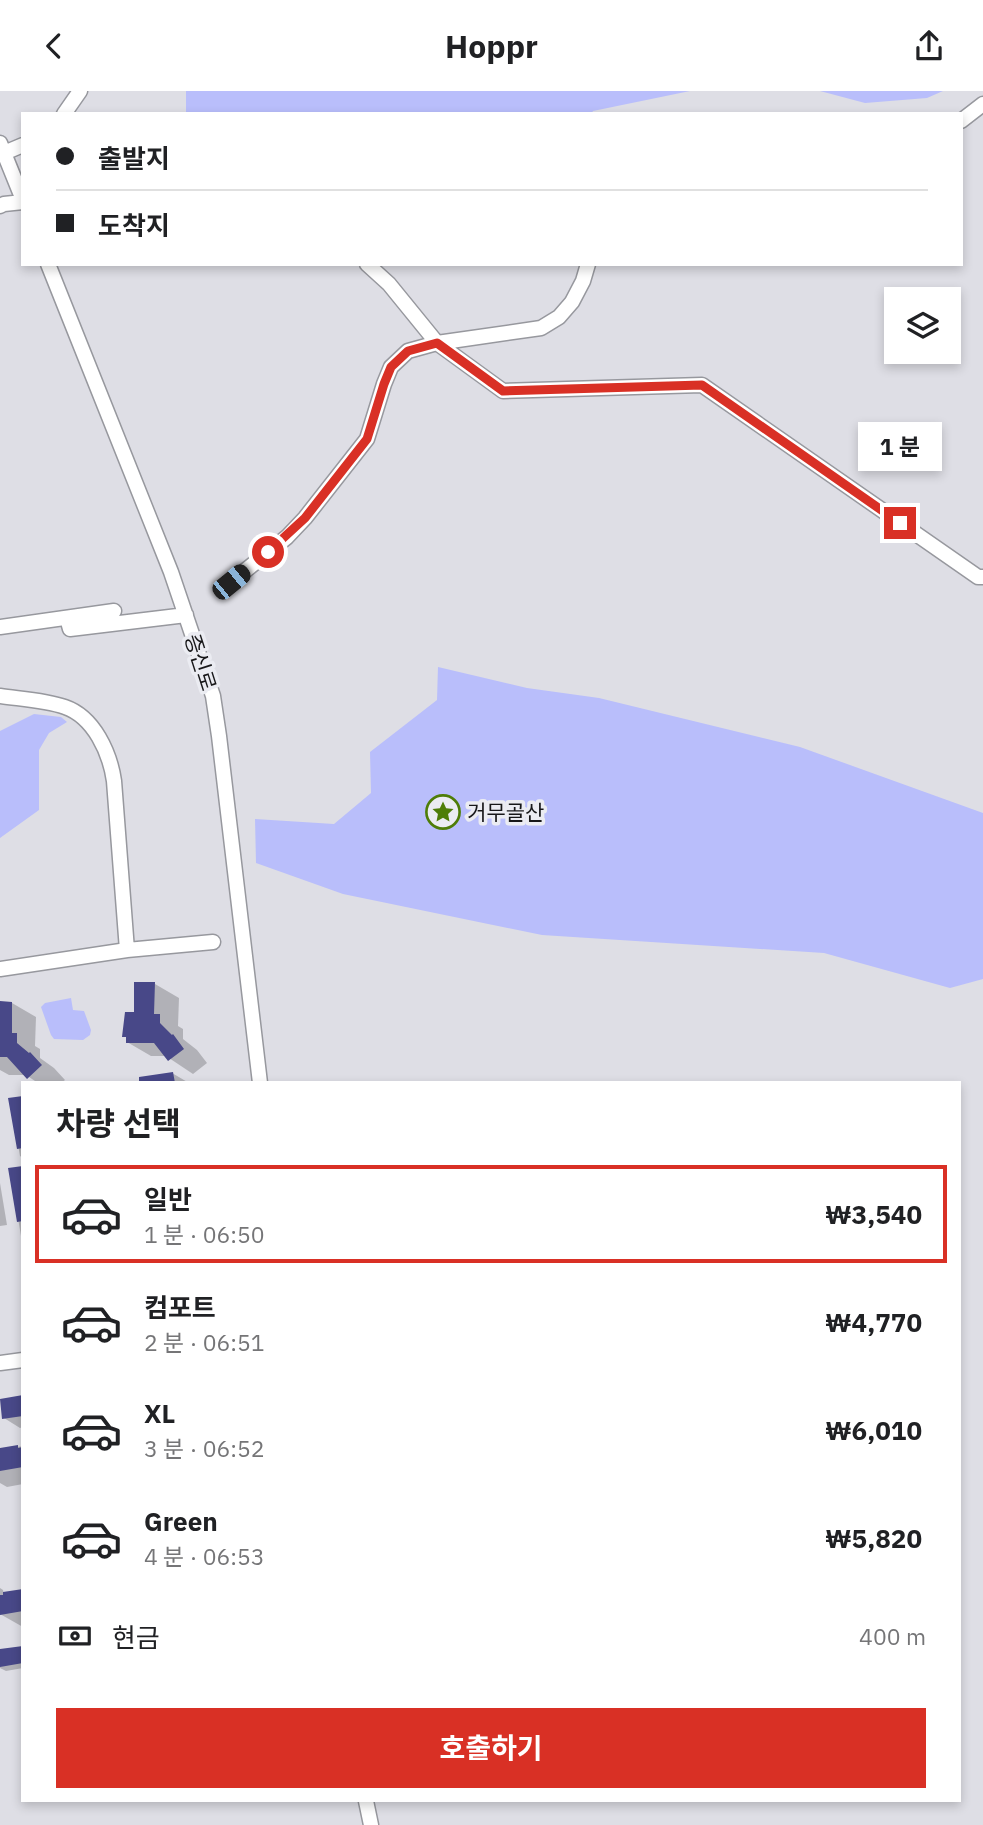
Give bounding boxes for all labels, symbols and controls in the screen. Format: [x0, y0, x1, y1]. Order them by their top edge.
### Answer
text: Hoppr [445, 25, 538, 67]
icon: back [35, 27, 73, 65]
icon: share [910, 27, 948, 65]
text: 출발지 [98, 141, 170, 175]
text: 도착지 [98, 208, 170, 242]
map controls [884, 287, 961, 364]
button: layers [884, 287, 961, 364]
callout: 1 분 [858, 421, 942, 471]
text: 1 분 [880, 431, 920, 461]
route end [884, 507, 916, 539]
route start [252, 536, 284, 568]
car [209, 561, 254, 603]
street label: 증신로 [179, 630, 223, 694]
place icon: 거무골산 [424, 793, 462, 831]
place label: 거무골산 [467, 798, 544, 826]
text: 차량 선택 [56, 1102, 181, 1144]
text: 일반 [144, 1182, 192, 1216]
icon: car [60, 1183, 123, 1246]
text: ₩3,540 [825, 1197, 922, 1231]
text: 1 분 · 06:50 [144, 1219, 265, 1249]
text: 컴포트 [144, 1290, 216, 1324]
icon: car [60, 1291, 123, 1354]
text: ₩4,770 [825, 1305, 922, 1339]
text: 2 분 · 06:51 [144, 1327, 265, 1357]
text: XL [144, 1396, 175, 1430]
icon: car [60, 1399, 123, 1462]
text: ₩6,010 [825, 1413, 922, 1447]
text: 3 분 · 06:52 [144, 1433, 265, 1463]
text: Green [144, 1504, 218, 1538]
icon: car [60, 1507, 123, 1570]
text: ₩5,820 [825, 1521, 922, 1555]
text: 4 분 · 06:53 [144, 1541, 265, 1571]
icon: cash [56, 1617, 94, 1655]
text: 현금 [112, 1620, 160, 1654]
text: 400 m [859, 1621, 926, 1651]
button: 호출하기 [56, 1708, 926, 1788]

